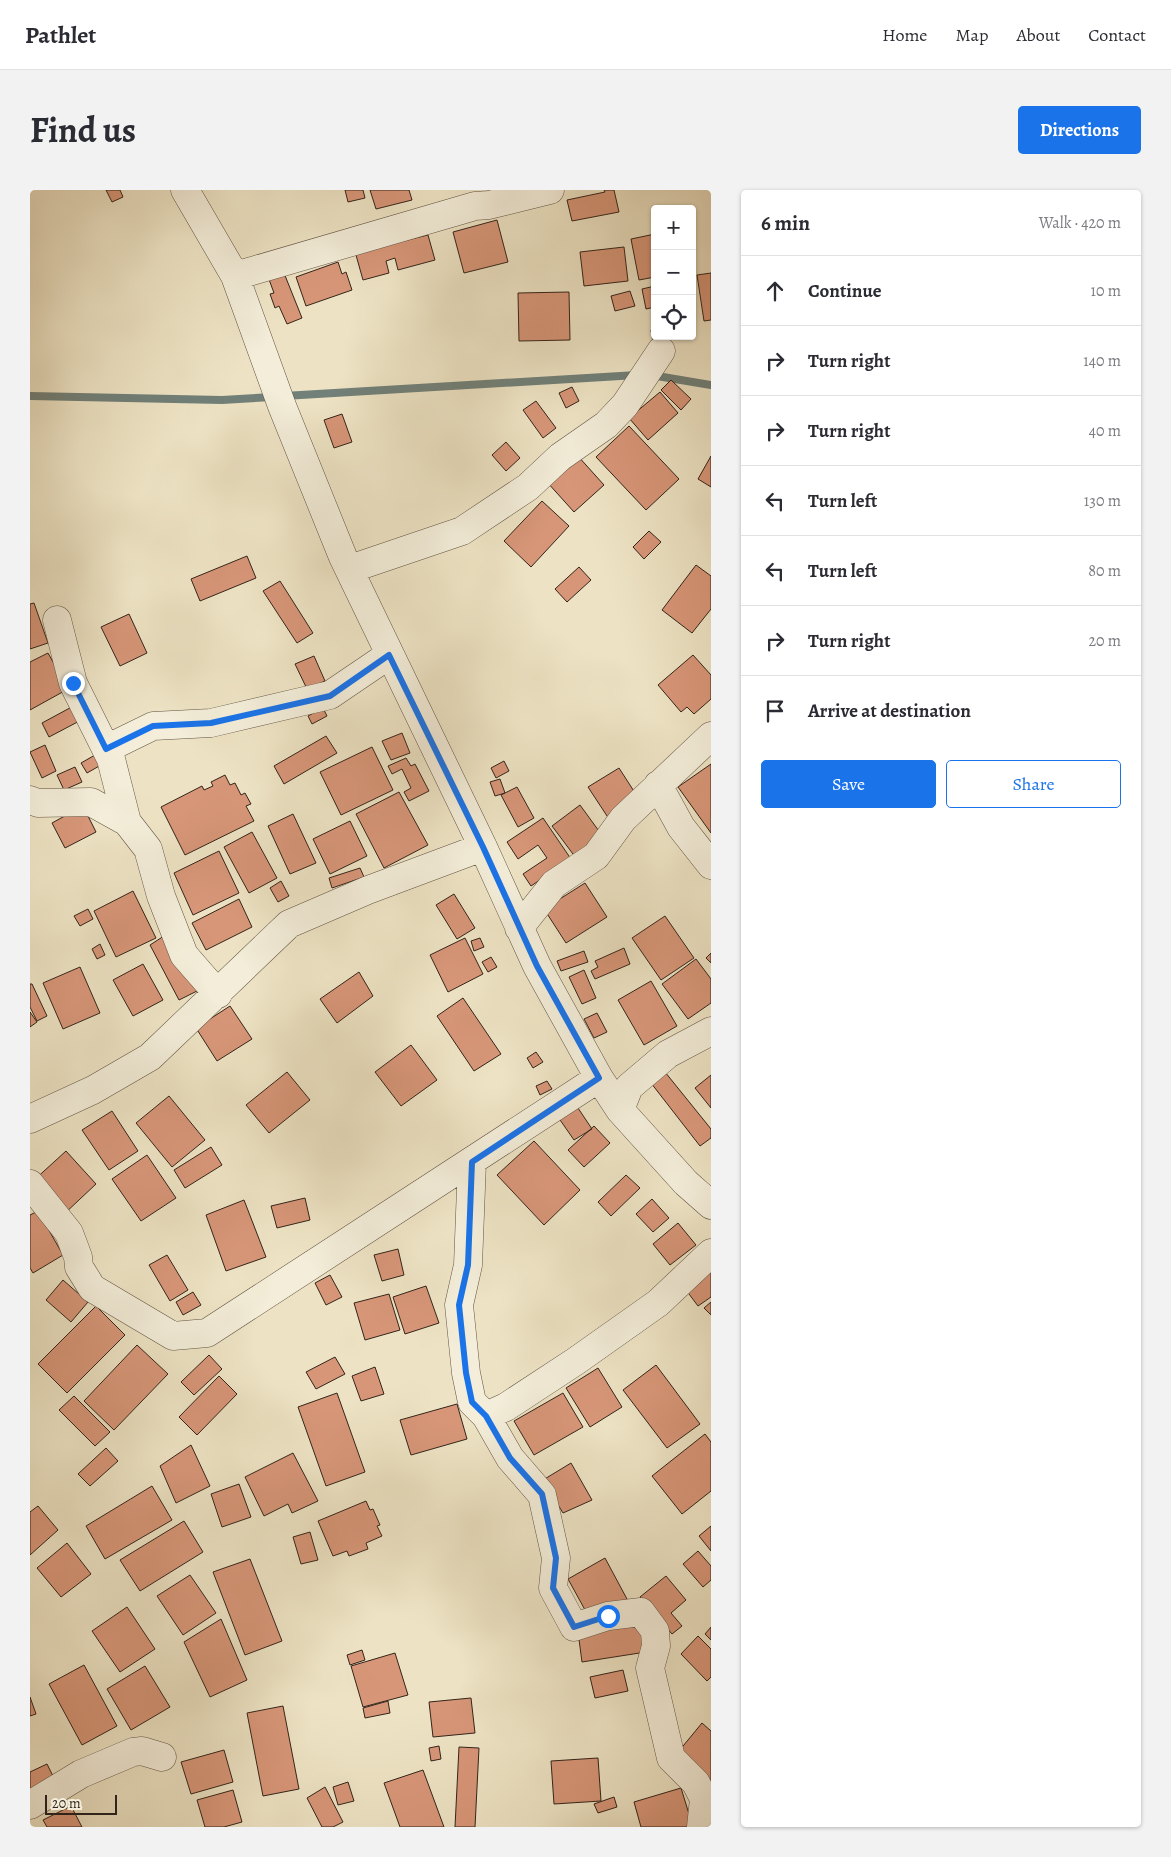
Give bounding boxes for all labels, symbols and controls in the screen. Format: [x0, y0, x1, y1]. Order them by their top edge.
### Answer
text: Pathlet [25, 19, 96, 51]
text: Home [882, 23, 927, 47]
text: Map [955, 23, 988, 47]
text: About [1016, 23, 1060, 47]
text: Contact [1088, 23, 1146, 47]
text: Find us [30, 106, 136, 154]
button: Directions [1018, 106, 1141, 154]
map controls [651, 205, 696, 340]
button: + [651, 205, 696, 250]
text: 6 min [761, 209, 810, 237]
text: Walk · 420 m [1039, 212, 1121, 234]
button: − [651, 250, 696, 295]
icon: ahead [761, 277, 789, 305]
text: Continue [808, 278, 882, 304]
text: 10 m [1091, 280, 1121, 302]
button: locate [651, 295, 696, 340]
icon: right [761, 347, 789, 375]
text: Turn right [808, 348, 890, 374]
text: 140 m [1083, 350, 1121, 372]
icon: right [761, 417, 789, 445]
text: Turn right [808, 418, 890, 444]
text: 40 m [1089, 420, 1121, 442]
icon: left [761, 487, 789, 515]
text: Turn left [808, 488, 877, 514]
text: 130 m [1084, 490, 1121, 512]
icon: left [761, 557, 789, 585]
text: Turn left [808, 558, 877, 584]
text: 80 m [1088, 560, 1121, 582]
icon: right [761, 627, 789, 655]
text: Turn right [808, 628, 890, 654]
text: 20 m [1088, 630, 1121, 652]
route end [62, 672, 85, 695]
icon: arrive [761, 697, 789, 725]
text: Arrive at destination [808, 698, 971, 724]
button: Save [761, 760, 936, 808]
button: Share [946, 760, 1121, 808]
route start [597, 1605, 620, 1628]
scale bar [45, 1792, 118, 1815]
text: 20 m [52, 1794, 81, 1813]

